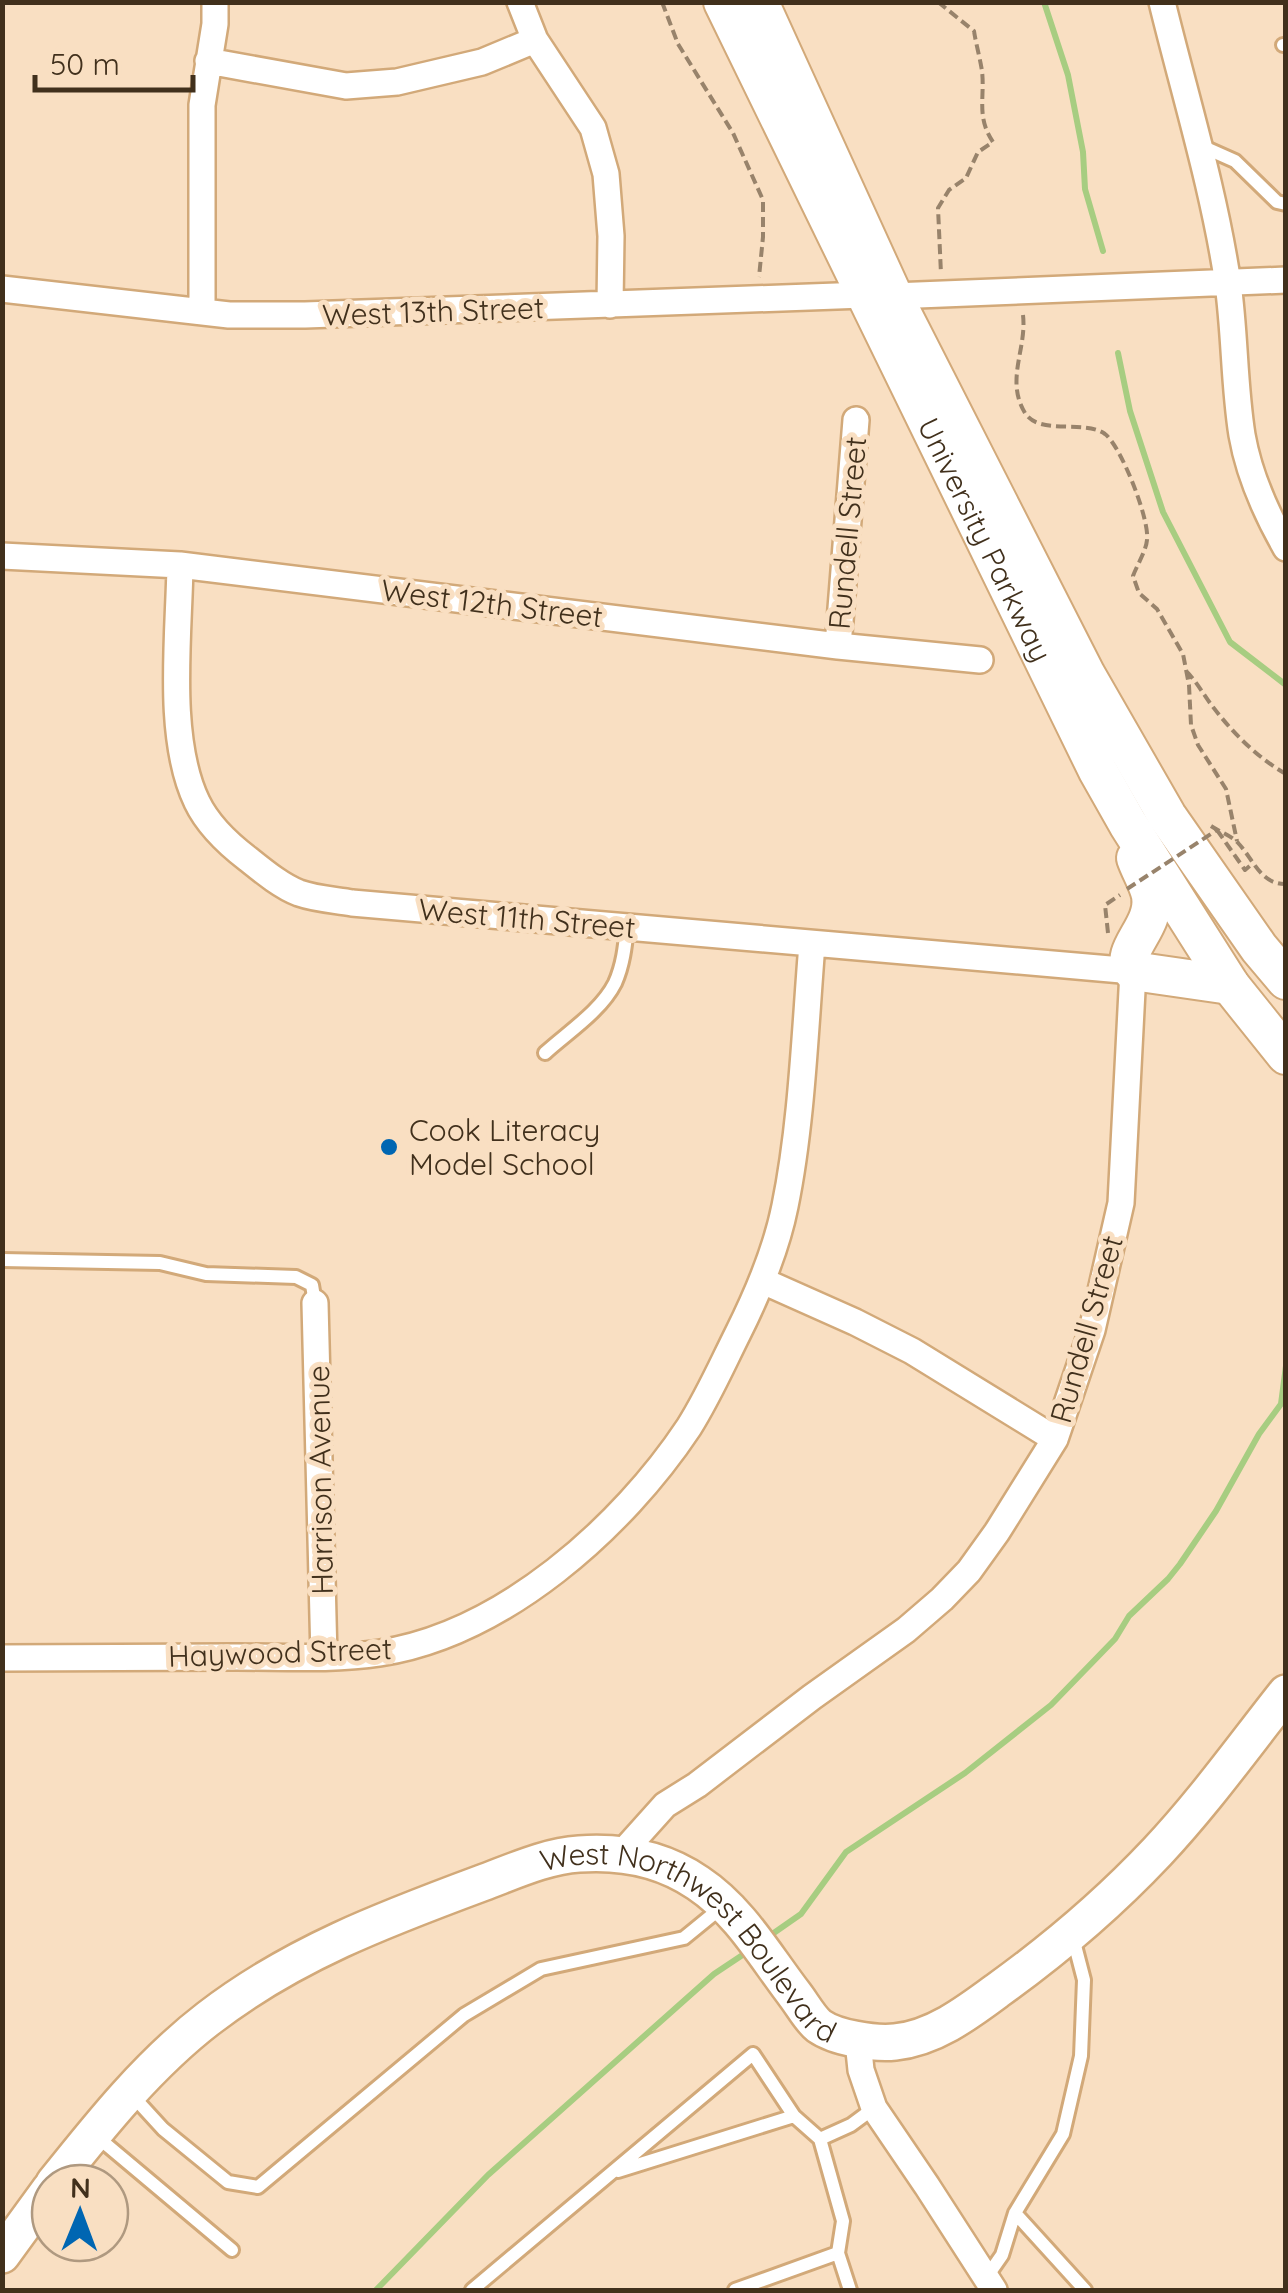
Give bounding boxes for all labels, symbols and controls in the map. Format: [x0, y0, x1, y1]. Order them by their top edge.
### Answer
scale bar [35, 30, 192, 92]
text: 50 m [50, 45, 120, 83]
street label: West 13th Street [321, 288, 545, 334]
street label: University Parkway [910, 411, 1061, 668]
street label: Rundell Street [820, 435, 874, 631]
street label: West 12th Street [379, 571, 605, 635]
street label: West 11th Street [417, 890, 637, 946]
place label: Cook Literacy Model School [409, 1111, 600, 1183]
marker: Cook Literacy Model School [378, 1136, 400, 1158]
street label: Rundell Street [1041, 1231, 1131, 1427]
street label: Harrison Avenue [299, 1365, 341, 1595]
street label: Haywood Street [167, 1629, 393, 1675]
street label: West Northwest Boulevard [536, 1834, 843, 2051]
north arrow [30, 2163, 130, 2263]
text: N [70, 2170, 91, 2205]

